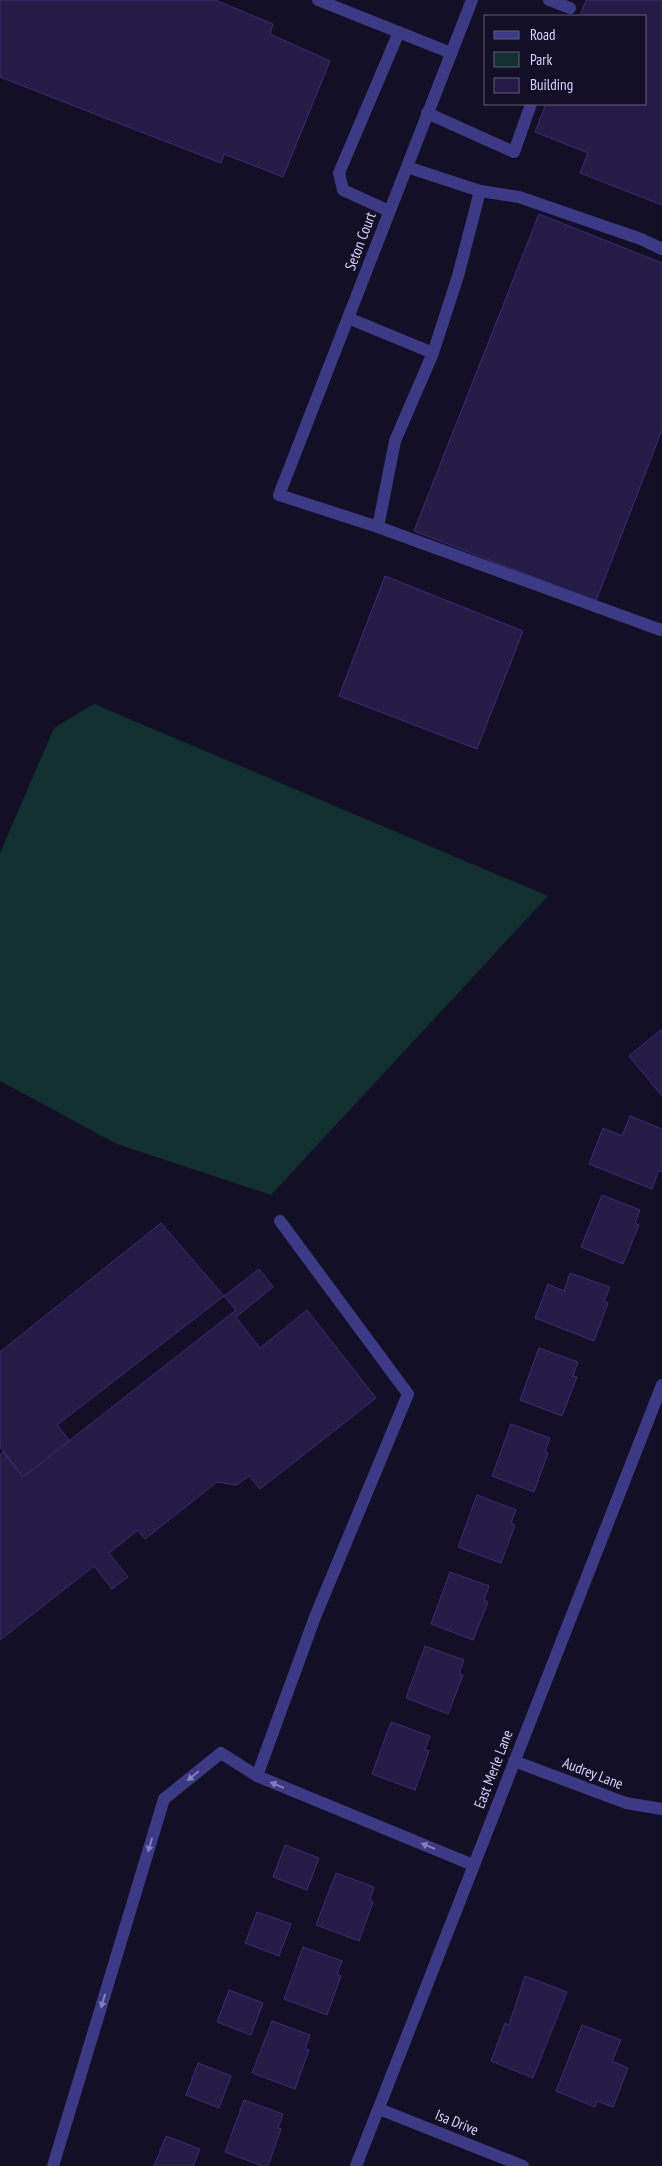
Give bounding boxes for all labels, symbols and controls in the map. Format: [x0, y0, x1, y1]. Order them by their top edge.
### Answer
legend [484, 15, 647, 105]
text: Road [530, 25, 556, 44]
text: Park [530, 50, 552, 69]
text: Building [530, 75, 573, 94]
street label: Seton Court [340, 209, 380, 273]
street label: East Merle Lane [469, 1727, 517, 1811]
street label: Audrey Lane [560, 1753, 626, 1793]
one-way arrow [186, 1770, 199, 1781]
one-way arrow [270, 1780, 285, 1788]
one-way arrow [146, 1838, 154, 1853]
one-way arrow [421, 1842, 435, 1850]
one-way arrow [99, 1993, 106, 2008]
street label: Isa Drive [433, 2105, 481, 2139]

